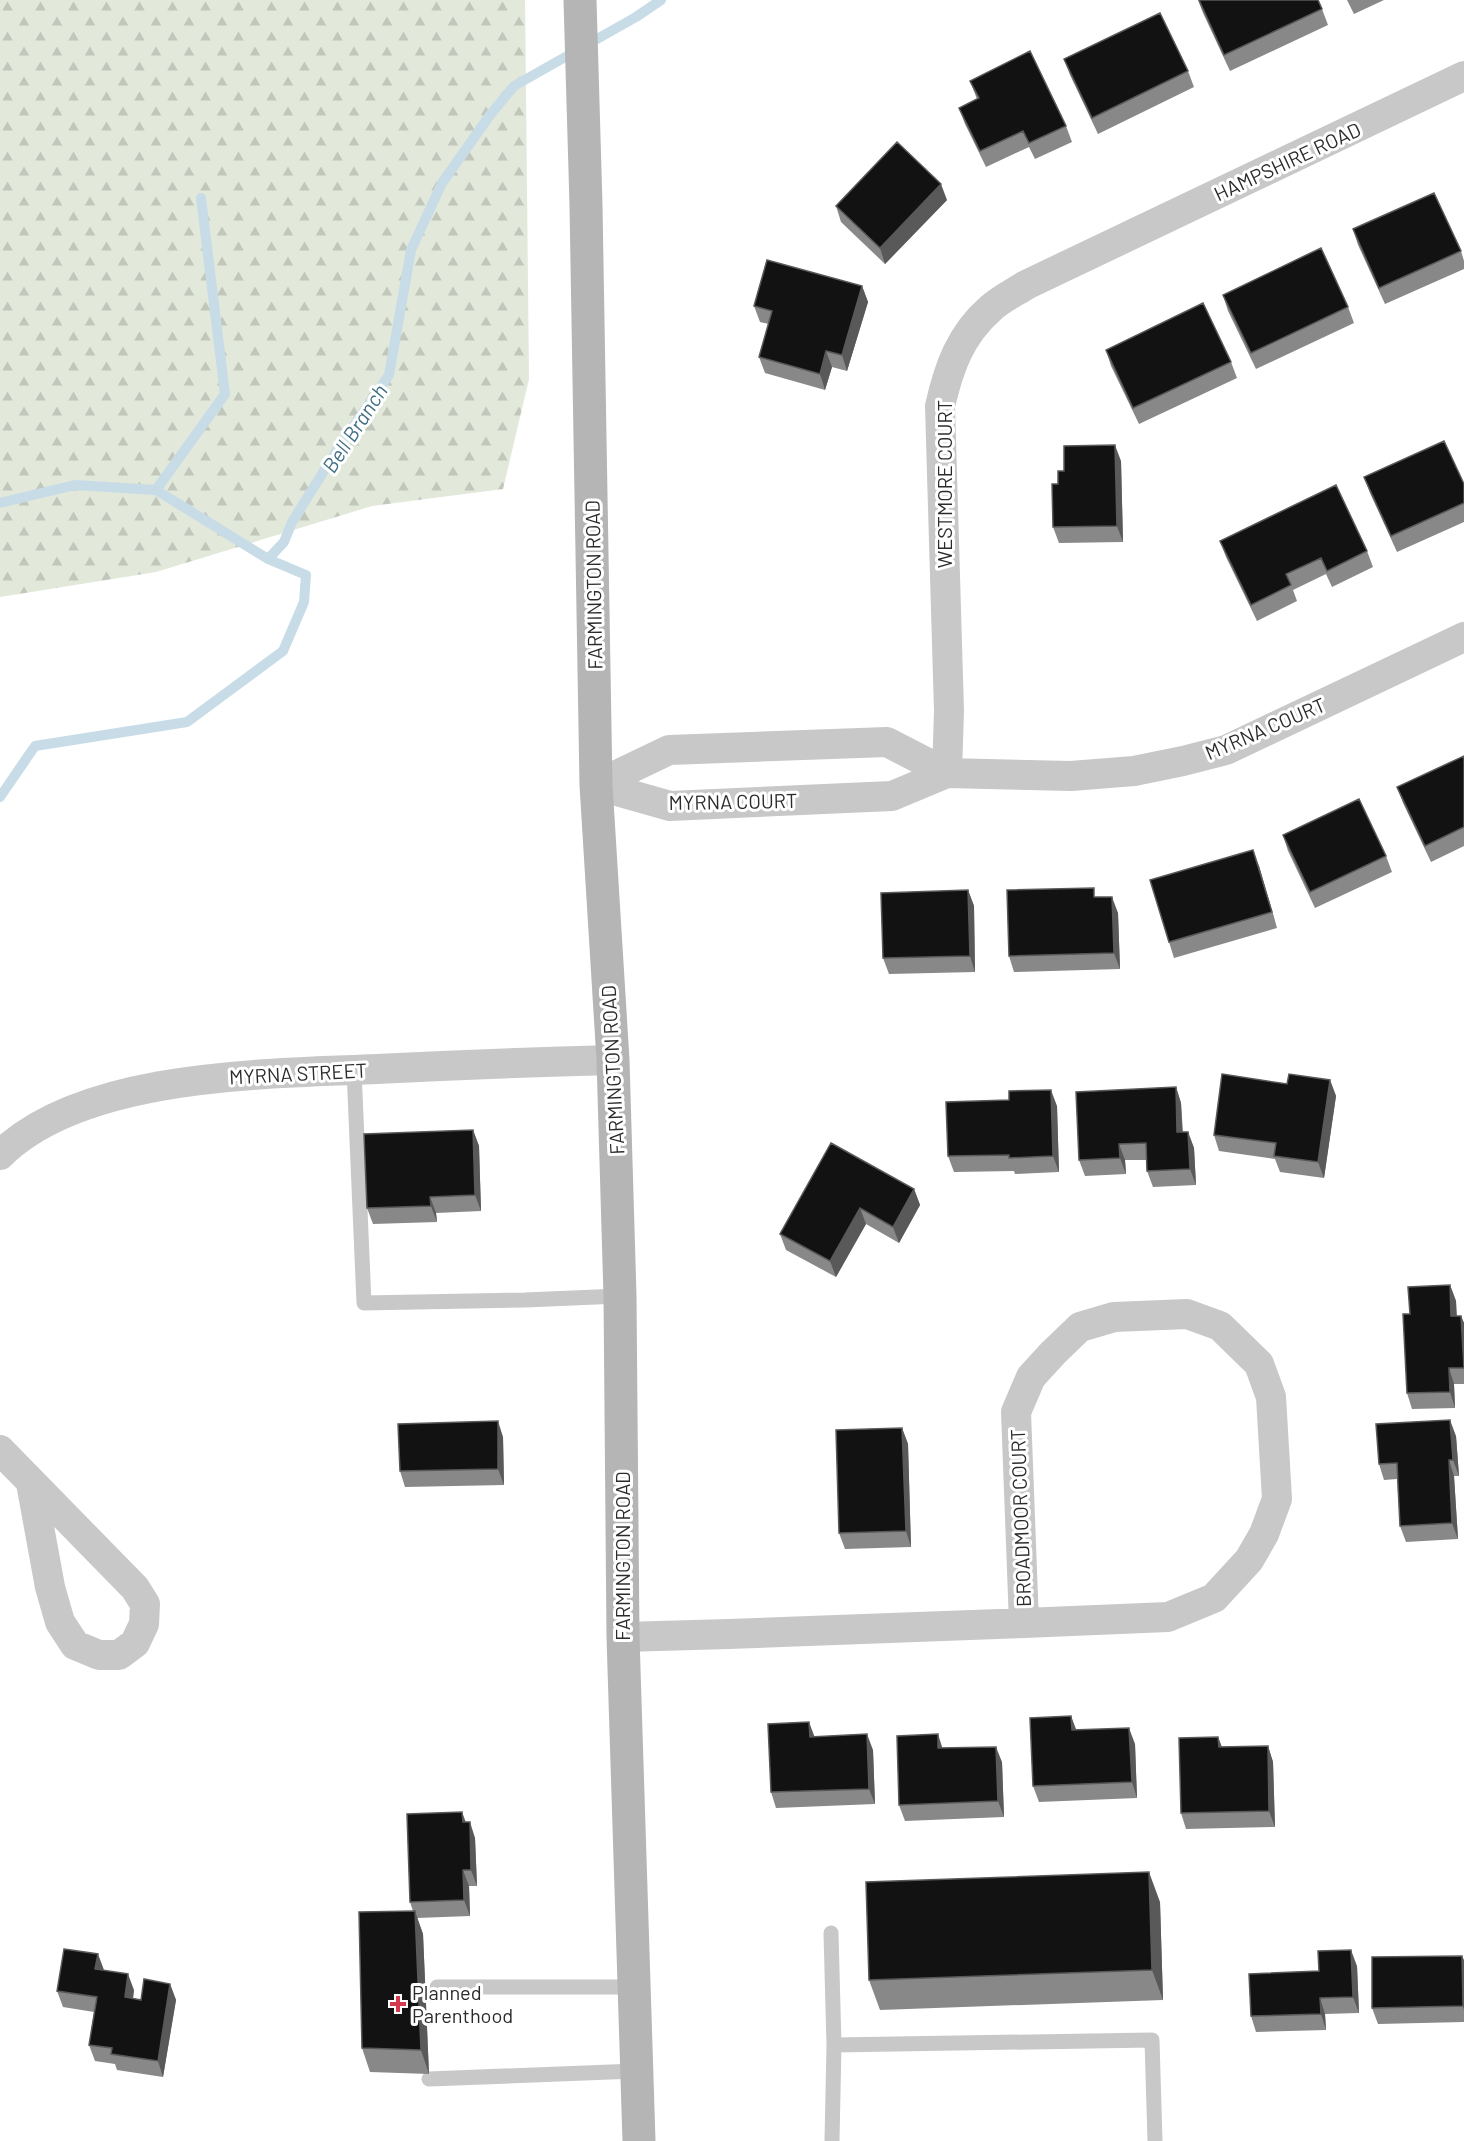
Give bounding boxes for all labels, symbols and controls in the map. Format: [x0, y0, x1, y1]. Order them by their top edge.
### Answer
street label: HAMPSHIRE ROAD [1210, 117, 1364, 205]
water label: Bell Branch [316, 379, 392, 477]
street label: WESTMORE COURT [932, 400, 956, 568]
street label: FARMINGTON ROAD [580, 500, 606, 670]
street label: MYRNA COURT [1201, 692, 1329, 764]
street label: MYRNA COURT [668, 788, 798, 814]
street label: FARMINGTON ROAD [596, 985, 628, 1155]
street label: MYRNA STREET [228, 1057, 368, 1089]
street label: BROADMOOR COURT [1005, 1429, 1035, 1607]
street label: FARMINGTON ROAD [610, 1471, 634, 1641]
place label: Planned Parenthood [412, 1980, 513, 2027]
marker: Planned Parenthood [389, 1995, 407, 2013]

